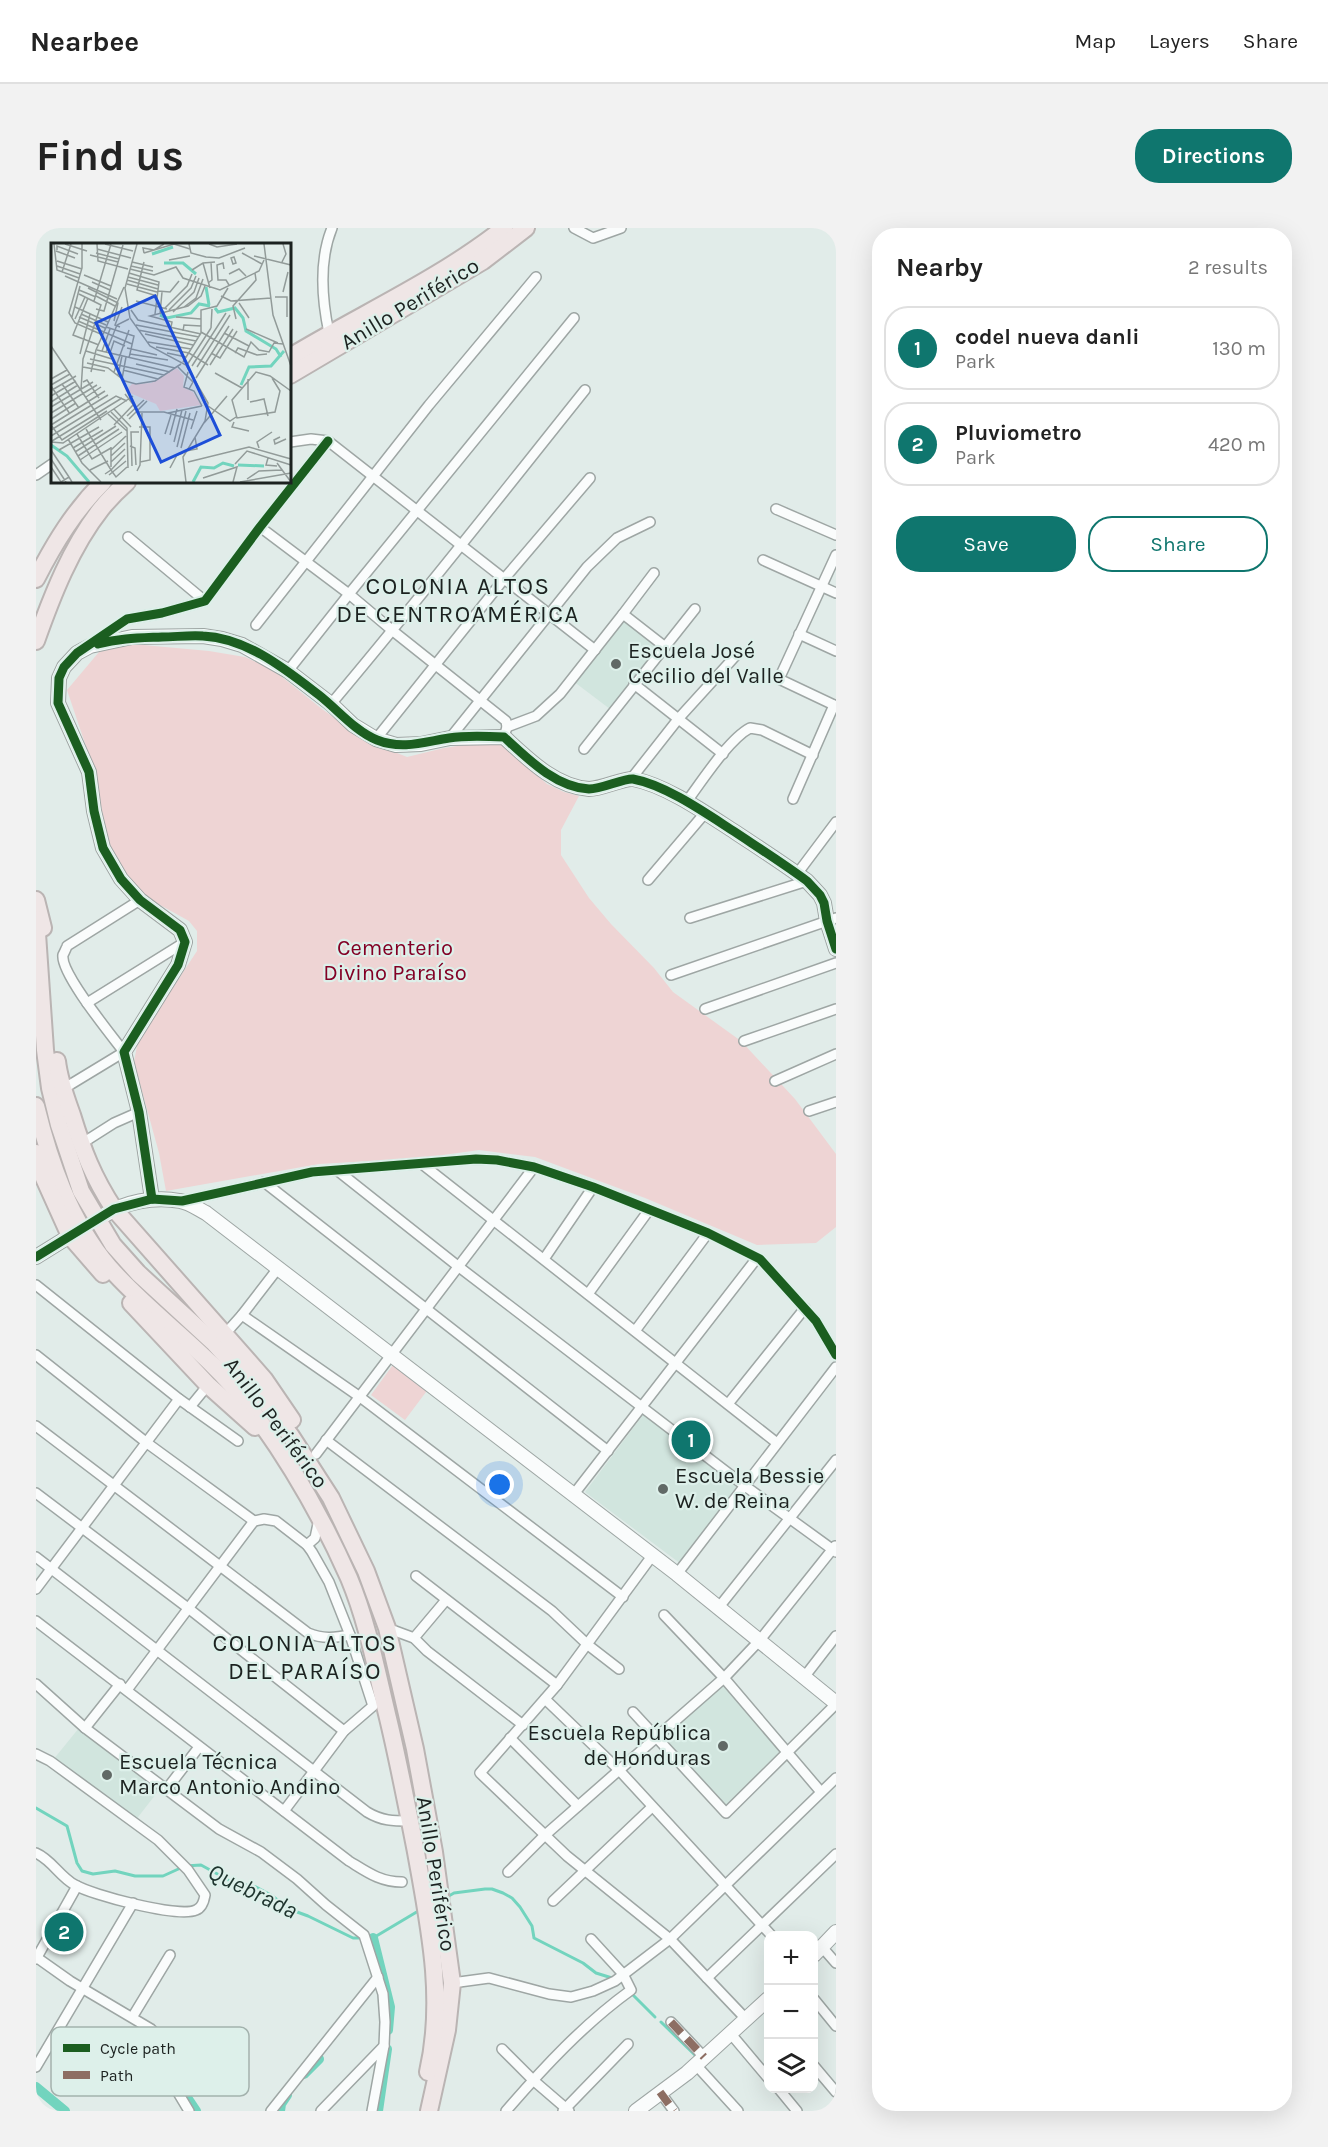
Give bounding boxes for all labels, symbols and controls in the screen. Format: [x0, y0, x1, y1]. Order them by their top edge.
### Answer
text: Nearbee [30, 25, 139, 58]
text: Map [1074, 29, 1116, 53]
text: Layers [1149, 29, 1210, 53]
text: Share [1243, 29, 1298, 53]
button: Directions [1135, 129, 1292, 183]
text: Find us [36, 131, 184, 181]
inset map [51, 243, 291, 483]
street label: Anillo Periférico [336, 252, 484, 356]
text: Nearby [896, 252, 983, 283]
text: 2 results [1188, 256, 1268, 279]
text: codel nueva danli [955, 324, 1140, 350]
text: 1 [914, 337, 921, 360]
text: 130 m [1212, 337, 1266, 360]
text: Park [955, 350, 996, 373]
text: Pluviometro [955, 420, 1082, 446]
text: 2 [911, 433, 924, 456]
text: 420 m [1208, 433, 1266, 456]
text: Park [955, 446, 996, 469]
button: Save [896, 516, 1076, 572]
button: Share [1088, 516, 1268, 572]
district label: COLONIA ALTOS DE CENTROAMÉRICA [336, 572, 580, 628]
place label: Escuela José Cecilio del Valle [628, 638, 784, 689]
marker: Escuela José Cecilio del Valle [609, 657, 623, 671]
park label: Cementerio Divino Paraíso [323, 935, 467, 986]
street label: Anillo Periférico [218, 1353, 334, 1493]
pin: 1 [672, 1418, 710, 1462]
place label: Escuela Bessie W. de Reina [675, 1463, 824, 1514]
your location [485, 1470, 514, 1499]
marker: Escuela Bessie W. de Reina [656, 1482, 670, 1496]
district label: COLONIA ALTOS DEL PARAÍSO [213, 1629, 397, 1685]
place label: Escuela República de Honduras [527, 1720, 711, 1771]
marker: Escuela República de Honduras [716, 1739, 730, 1753]
place label: Escuela Técnica Marco Antonio Andino [119, 1749, 340, 1800]
marker: Escuela Técnica Marco Antonio Andino [100, 1768, 114, 1782]
street label: Anillo Periférico [411, 1795, 461, 1953]
water label: Quebrada [204, 1857, 302, 1925]
pin: 2 [45, 1910, 84, 1954]
map controls [764, 1931, 818, 2093]
button: + [764, 1931, 818, 1985]
button: − [764, 1985, 818, 2039]
legend [51, 2027, 249, 2096]
text: Cycle path [100, 2039, 176, 2058]
button: layers [764, 2039, 818, 2093]
text: Path [100, 2066, 133, 2085]

